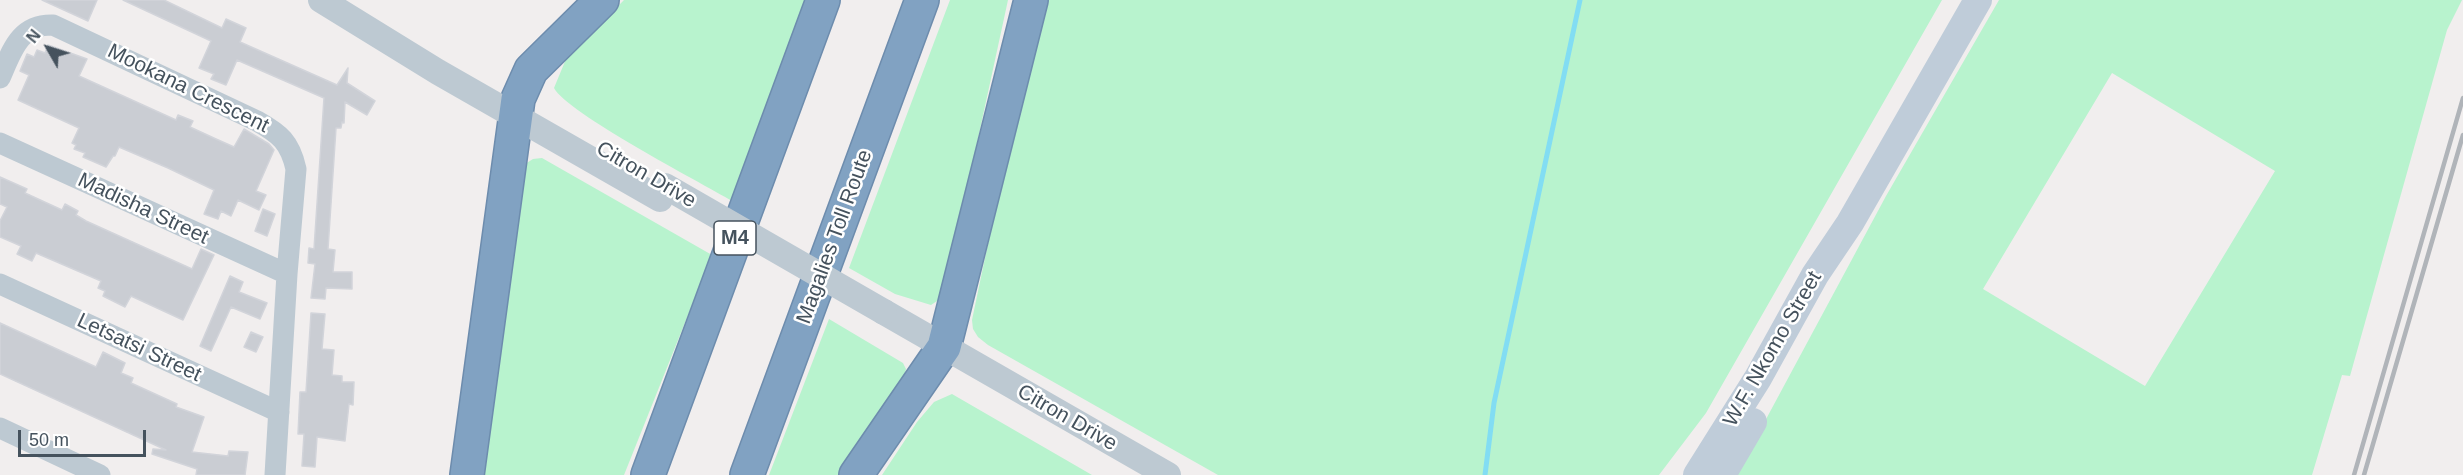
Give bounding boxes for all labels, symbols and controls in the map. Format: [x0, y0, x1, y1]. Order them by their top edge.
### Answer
north arrow [18, 18, 78, 78]
text: N [23, 27, 44, 46]
street label: Mookana Crescent [103, 39, 273, 139]
street label: Citron Drive [592, 136, 700, 214]
street label: Magalies Toll Route [792, 147, 878, 327]
street label: Madisha Street [74, 168, 212, 250]
road number: M4 [714, 221, 756, 255]
street label: W.F. Nkomo Street [1718, 267, 1828, 431]
street label: Letsatsi Street [73, 308, 205, 388]
street label: Citron Drive [1013, 379, 1121, 457]
scale bar [21, 418, 148, 456]
text: 50 m [29, 430, 69, 450]

